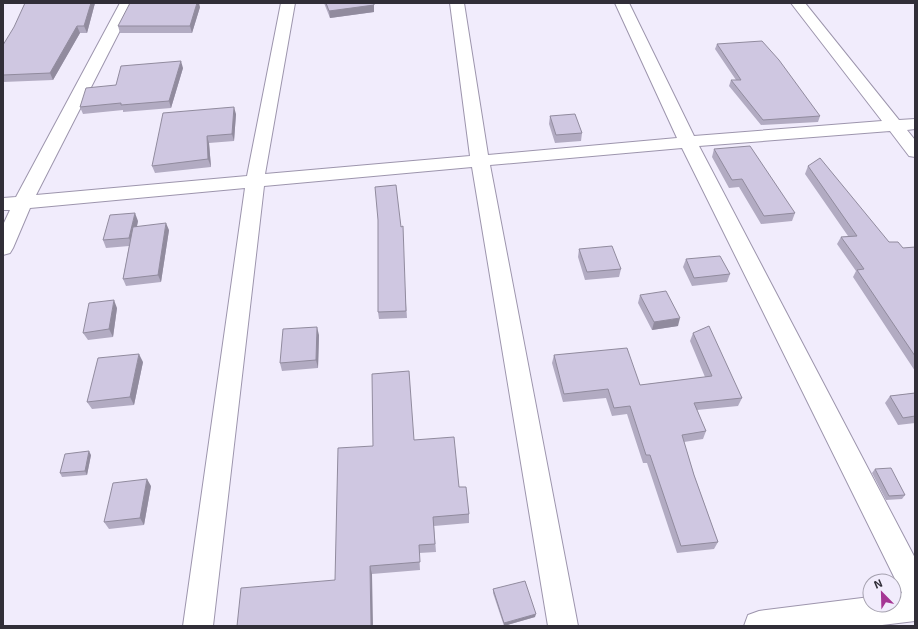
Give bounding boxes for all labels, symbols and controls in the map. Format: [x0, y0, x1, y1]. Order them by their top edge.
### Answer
north arrow [862, 573, 902, 613]
text: N [872, 576, 884, 591]

